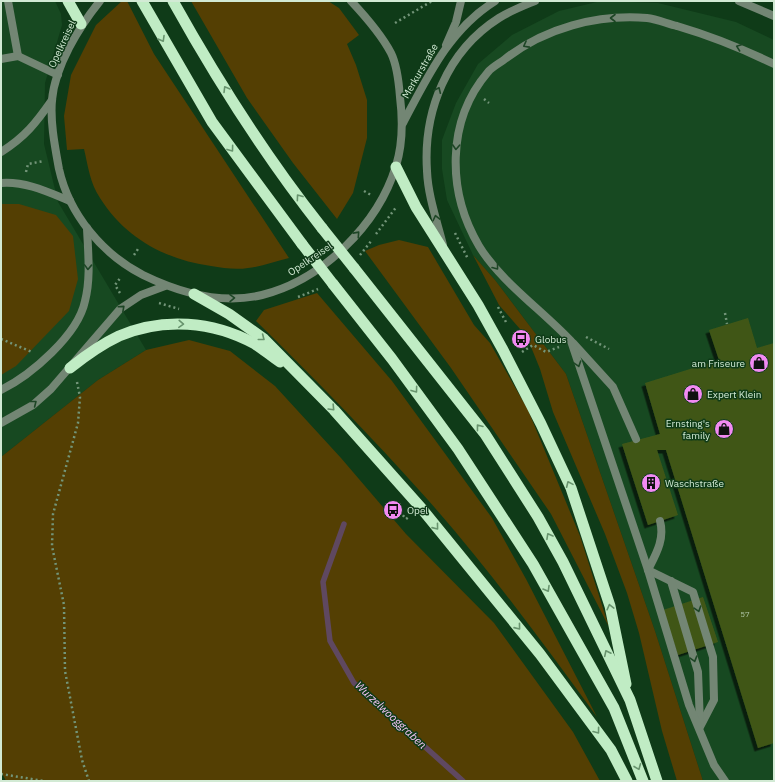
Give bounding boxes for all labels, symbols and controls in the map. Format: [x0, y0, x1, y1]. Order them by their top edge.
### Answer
one-way arrow [610, 14, 616, 22]
street label: Opelkreisel [45, 18, 79, 70]
one-way arrow [158, 35, 165, 42]
one-way arrow [523, 40, 530, 47]
street label: Merkurstraße [399, 41, 441, 101]
one-way arrow [735, 44, 742, 52]
one-way arrow [223, 86, 230, 93]
one-way arrow [434, 87, 442, 94]
one-way arrow [452, 144, 460, 150]
one-way arrow [226, 145, 234, 152]
one-way arrow [297, 194, 304, 201]
one-way arrow [432, 215, 441, 222]
one-way arrow [352, 232, 359, 239]
street label: Opelkreisel [285, 239, 335, 279]
one-way arrow [491, 263, 498, 270]
one-way arrow [84, 264, 93, 270]
one-way arrow [229, 294, 235, 302]
one-way arrow [118, 306, 125, 313]
one-way arrow [178, 319, 184, 328]
bus stop icon: Globus [510, 328, 532, 350]
one-way arrow [257, 333, 264, 340]
place label: Globus [535, 333, 567, 346]
shop icon: am Friseure [748, 352, 770, 374]
place label: am Friseure [692, 357, 746, 370]
one-way arrow [574, 360, 582, 367]
shop icon: Expert Klein [682, 383, 704, 405]
one-way arrow [410, 386, 417, 393]
place label: Expert Klein [707, 388, 762, 401]
one-way arrow [30, 401, 37, 408]
one-way arrow [327, 403, 335, 411]
place label: Ernsting's family [666, 417, 710, 442]
shop icon: Ernsting's family [713, 418, 735, 440]
one-way arrow [477, 424, 484, 431]
building icon: Waschstraße [640, 472, 662, 494]
place label: Waschstraße [665, 477, 724, 490]
one-way arrow [566, 481, 574, 489]
bus stop icon: Opel [382, 499, 404, 521]
place label: Opel [407, 504, 428, 517]
one-way arrow [431, 522, 438, 529]
one-way arrow [546, 533, 554, 540]
one-way arrow [543, 585, 550, 592]
one-way arrow [607, 604, 615, 611]
one-way arrow [693, 605, 702, 612]
house number: 57 [740, 609, 750, 619]
one-way arrow [513, 623, 520, 630]
one-way arrow [604, 649, 612, 657]
one-way arrow [689, 655, 698, 662]
water label: Wurzelwooggraben [352, 678, 430, 752]
one-way arrow [592, 726, 599, 733]
one-way arrow [633, 764, 641, 771]

